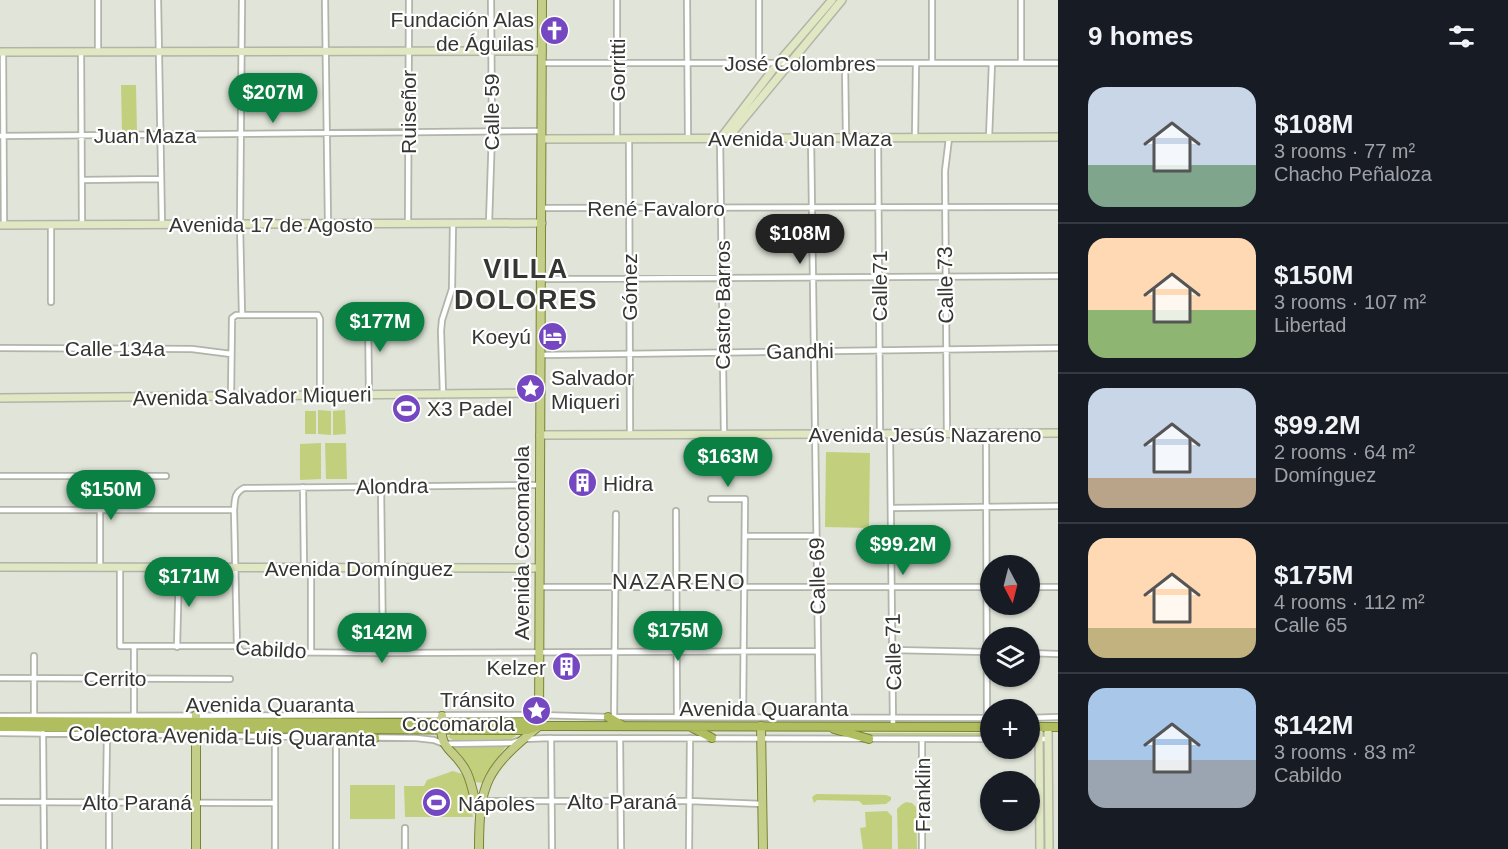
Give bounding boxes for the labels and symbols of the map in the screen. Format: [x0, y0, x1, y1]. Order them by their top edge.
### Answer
place label: Fundación Alas de Águilas [390, 8, 534, 55]
church icon: Fundación Alas de Águilas [539, 15, 571, 47]
street label: Gorritti [606, 39, 629, 102]
street label: José Colombres [724, 52, 876, 75]
street label: Ruiseñor [397, 70, 420, 154]
pin: $207M [231, 73, 315, 124]
street label: Calle 59 [480, 73, 503, 151]
street label: Juan Maza [94, 124, 197, 147]
street label: Avenida Juan Maza [708, 127, 892, 150]
street label: René Favaloro [587, 197, 725, 220]
street label: Avenida 17 de Agosto [169, 213, 373, 236]
pin: $108M [758, 214, 842, 265]
street label: Castro Barros [711, 240, 734, 370]
street label: Calle 73 [933, 246, 957, 324]
street label: Calle71 [868, 250, 891, 322]
street label: Gómez [618, 253, 641, 321]
district label: VILLA DOLORES [454, 254, 598, 315]
pin: $177M [338, 302, 422, 353]
hotel icon: Koeyú [536, 320, 568, 352]
place label: Koeyú [471, 325, 531, 348]
street label: Calle 134a [65, 337, 166, 360]
street label: Gandhi [766, 339, 834, 363]
place label: Salvador Miqueri [551, 366, 634, 413]
place icon: Salvador Miqueri [514, 373, 546, 405]
street label: Avenida Salvador Miqueri [132, 382, 372, 410]
sports icon: X3 Padel [390, 392, 422, 424]
place label: X3 Padel [427, 397, 512, 420]
street label: Avenida Jesús Nazareno [808, 423, 1042, 446]
pin: $163M [686, 437, 770, 488]
street label: Avenida Cocomarola [510, 445, 533, 640]
building icon: Hidra [566, 467, 598, 499]
pin: $150M [69, 470, 153, 521]
place label: Hidra [603, 472, 654, 495]
street label: Alondra [356, 474, 429, 498]
pin: $99.2M [854, 525, 952, 576]
street label: Calle 69 [805, 537, 829, 615]
north arrow [980, 555, 1040, 615]
pin: $171M [147, 557, 231, 608]
street label: Avenida Domínguez [265, 557, 453, 580]
district label: NAZARENO [612, 569, 746, 594]
pin: $175M [636, 611, 720, 662]
pin: $142M [340, 613, 424, 664]
street label: Calle 71 [881, 613, 905, 691]
street label: Cabildo [235, 636, 307, 662]
building icon: Kelzer [551, 651, 583, 683]
place label: Kelzer [486, 656, 546, 679]
street label: Cerrito [83, 667, 147, 690]
place label: Tránsito Cocomarola [402, 688, 515, 735]
street label: Avenida Quaranta [186, 693, 355, 716]
place icon: Tránsito Cocomarola [520, 695, 552, 727]
street label: Avenida Quaranta [680, 697, 849, 720]
street label: Colectora Avenida Luis Quaranta [68, 722, 376, 750]
street label: Franklin [911, 758, 934, 832]
sports icon: Nápoles [421, 787, 453, 819]
street label: Alto Paraná [567, 790, 677, 813]
street label: Alto Paraná [82, 791, 192, 814]
place label: Nápoles [458, 792, 535, 815]

